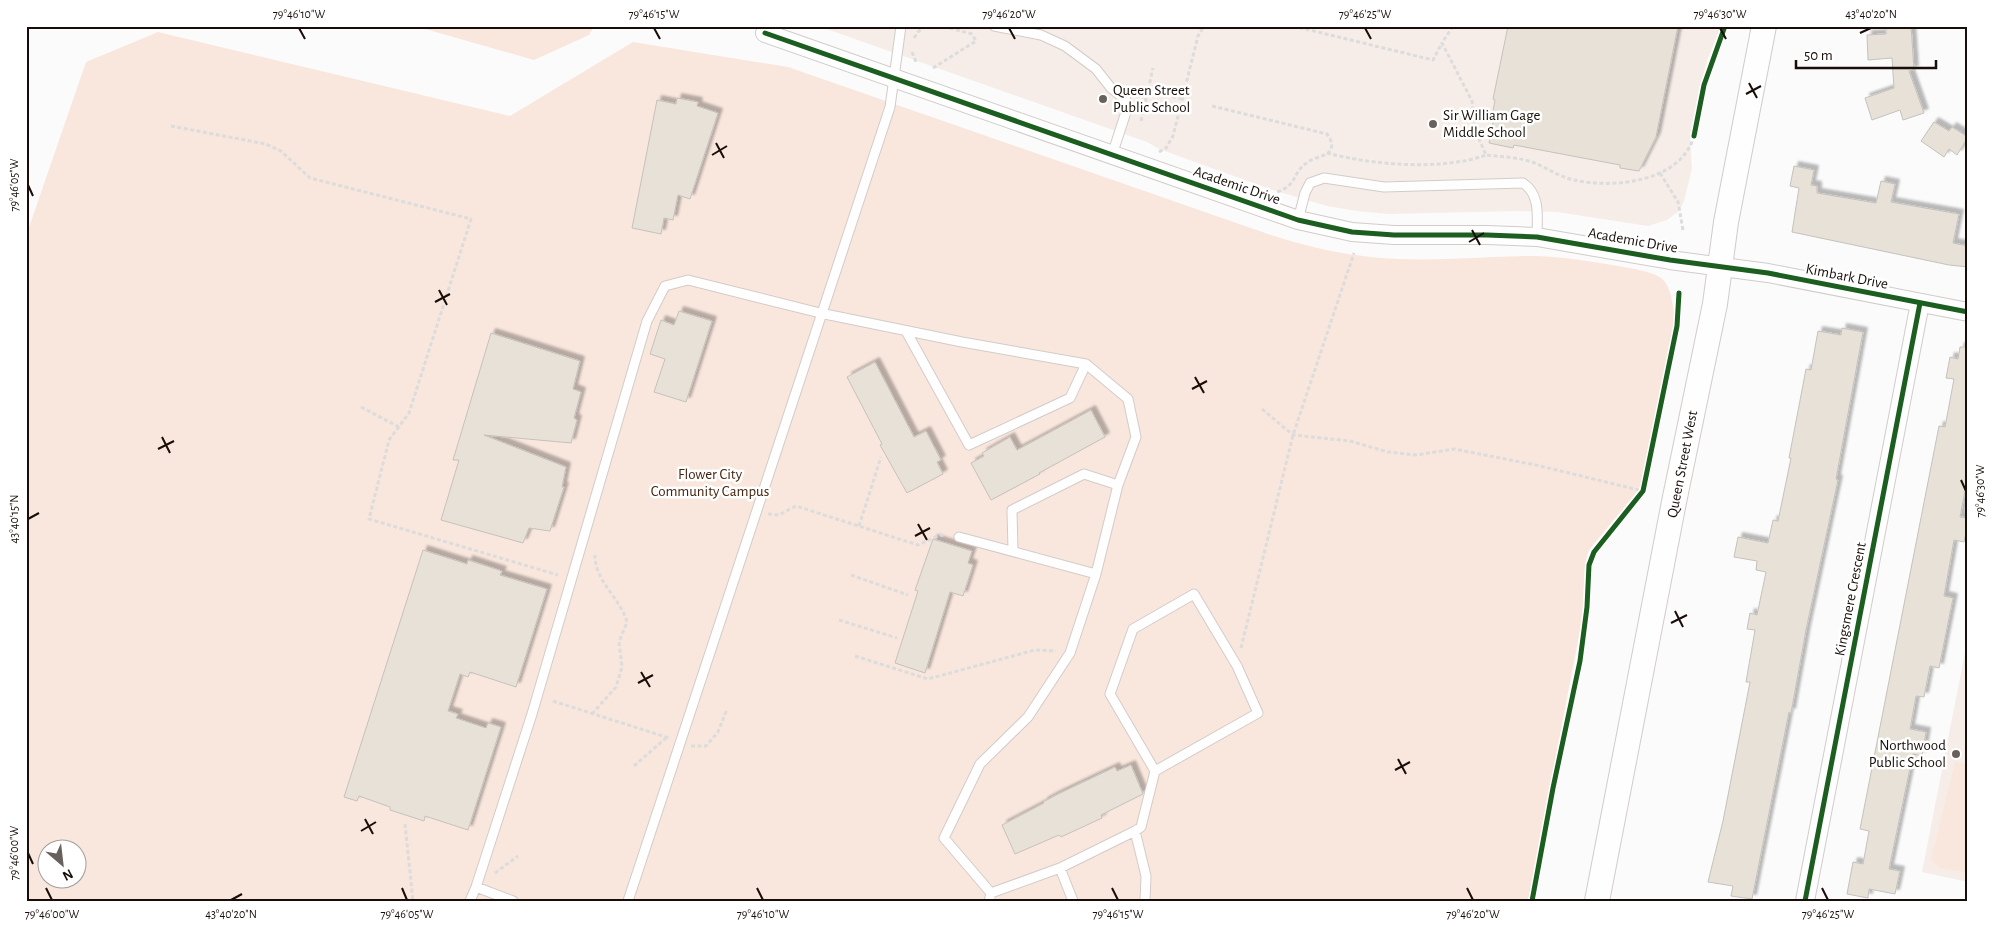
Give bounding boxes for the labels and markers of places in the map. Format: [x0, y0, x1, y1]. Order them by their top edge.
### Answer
place label: Queen Street Public School [1113, 83, 1190, 115]
marker: Queen Street Public School [1097, 93, 1109, 105]
place label: Sir William Gage Middle School [1443, 108, 1540, 140]
marker: Sir William Gage Middle School [1427, 118, 1439, 130]
place label: Northwood Public School [1869, 738, 1946, 770]
marker: Northwood Public School [1950, 748, 1962, 760]

